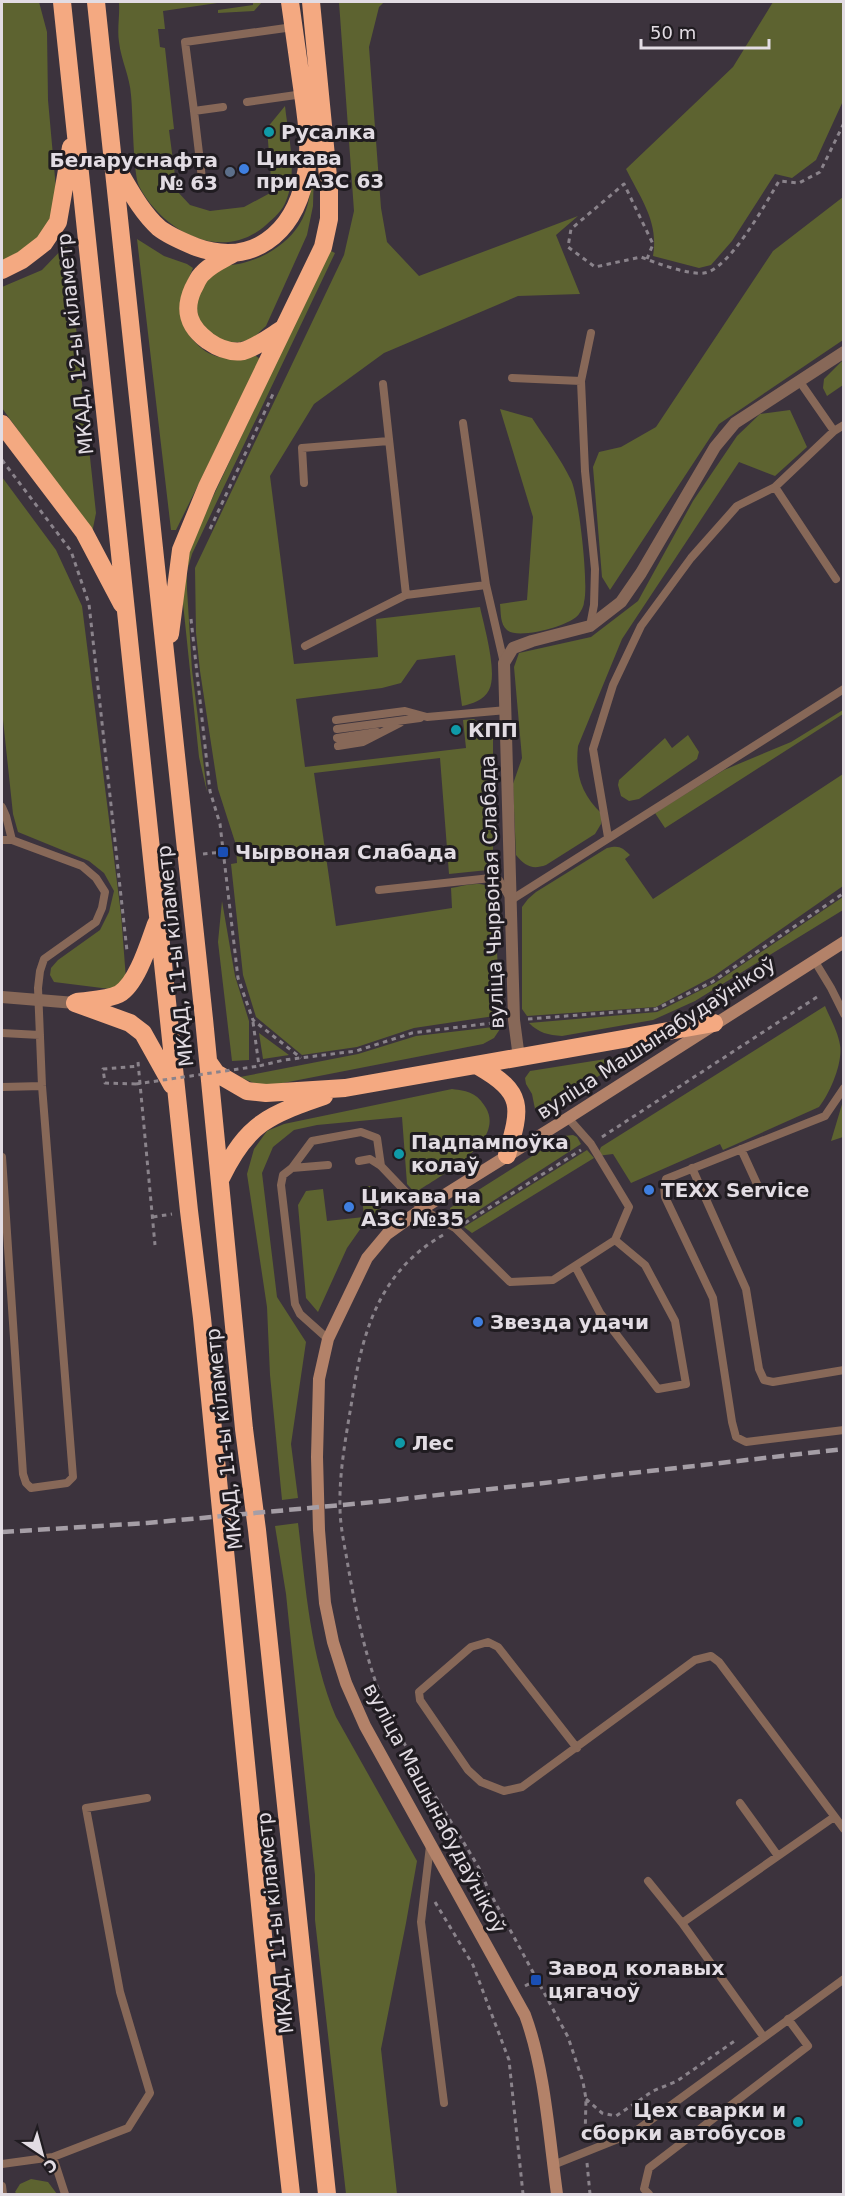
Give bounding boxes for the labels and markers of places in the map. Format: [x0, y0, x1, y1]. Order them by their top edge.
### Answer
place label: Русалка [281, 120, 376, 144]
marker: Русалка [262, 125, 276, 139]
place label: Цикава при АЗС 63 [256, 146, 384, 193]
place label: Беларуснафта № 63 [50, 148, 218, 195]
marker: Цикава при АЗС 63 [237, 162, 251, 176]
marker: Беларуснафта № 63 [223, 165, 237, 179]
place label: КПП [468, 718, 518, 742]
marker: КПП [449, 723, 463, 737]
place label: Чырвоная Слабада [235, 840, 457, 864]
marker: Чырвоная Слабада [216, 845, 230, 859]
place label: Падпампоўка колаў [411, 1130, 569, 1177]
marker: Падпампоўка колаў [392, 1147, 406, 1161]
place label: TEXX Service [661, 1178, 809, 1202]
marker: TEXX Service [642, 1183, 656, 1197]
place label: Цикава на АЗС №35 [361, 1184, 481, 1231]
marker: Цикава на АЗС №35 [342, 1200, 356, 1214]
place label: Звезда удачи [490, 1310, 649, 1334]
marker: Звезда удачи [471, 1315, 485, 1329]
place label: Лес [412, 1431, 454, 1455]
marker: Лес [393, 1436, 407, 1450]
place label: Завод колавых цягачоў [548, 1956, 724, 2003]
marker: Завод колавых цягачоў [529, 1973, 543, 1987]
place label: Цех сварки и сборки автобусов [581, 2098, 786, 2145]
marker: Цех сварки и сборки автобусов [791, 2115, 805, 2129]

